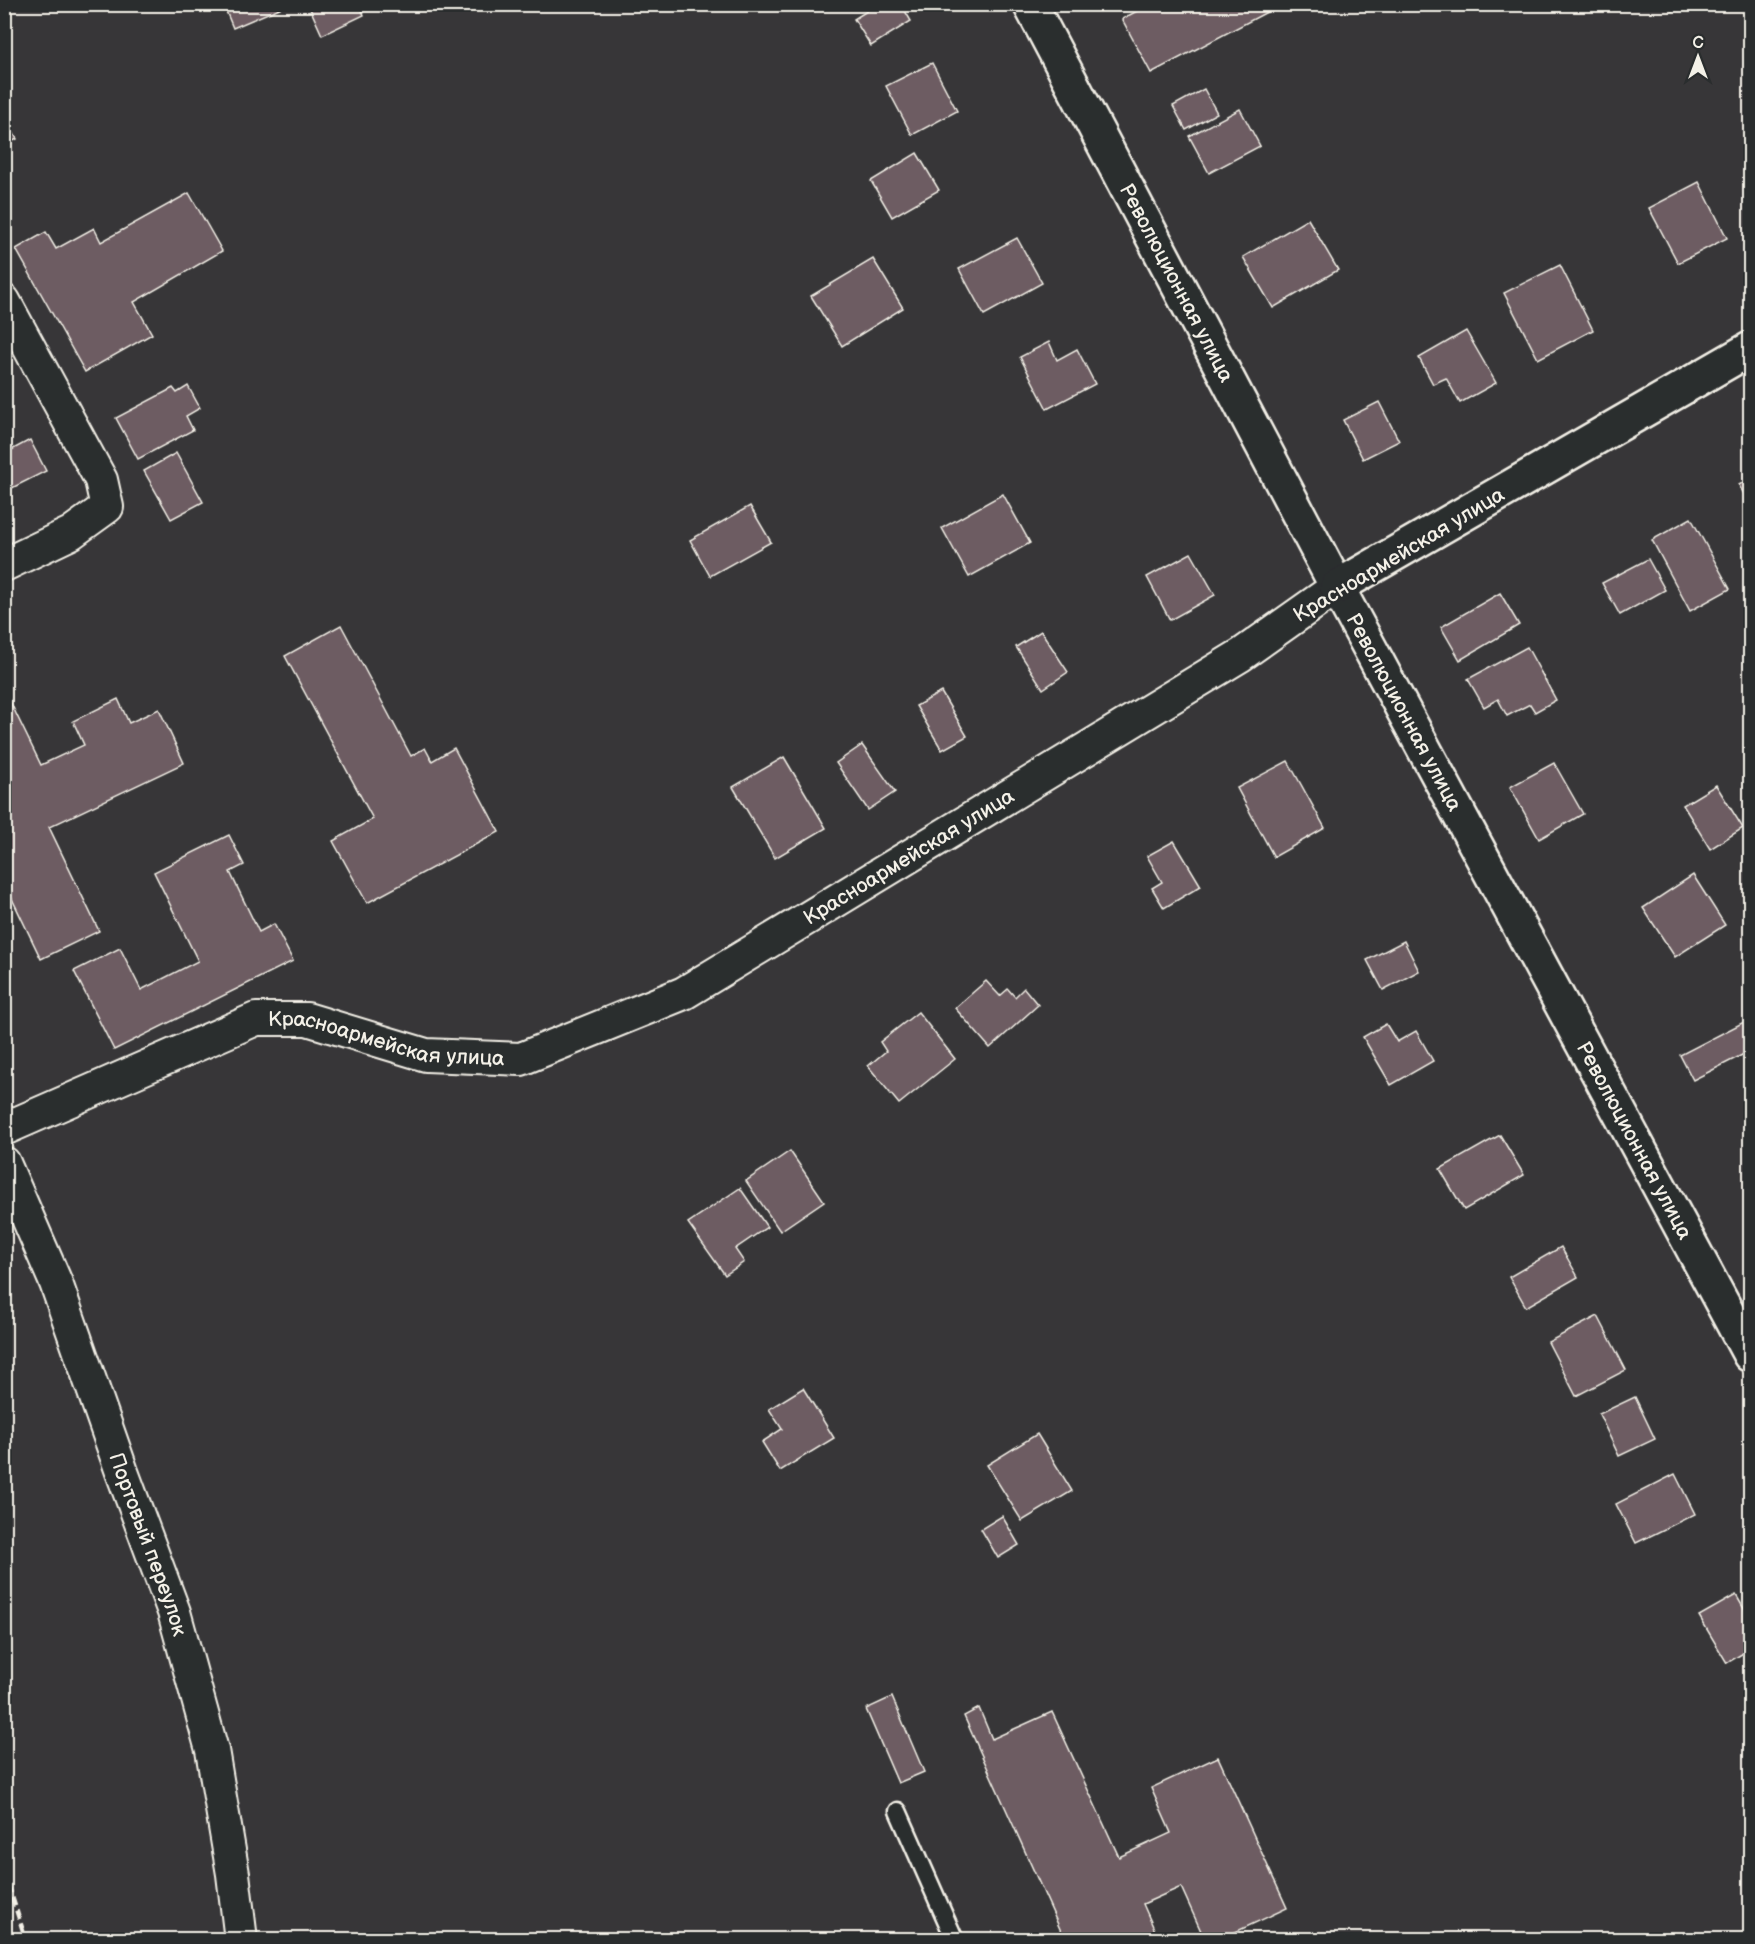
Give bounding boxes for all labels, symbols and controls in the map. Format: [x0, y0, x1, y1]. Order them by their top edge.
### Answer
north arrow [1668, 27, 1728, 87]
text: С [1692, 34, 1704, 53]
street label: Революционная улица [1114, 179, 1240, 387]
street label: Красноармейская улица [1289, 482, 1510, 628]
street label: Революционная улица [1341, 609, 1468, 816]
street label: Красноармейская улица [799, 783, 1019, 930]
street label: Красноармейская улица [268, 1007, 506, 1071]
street label: Революционная улица [1571, 1037, 1698, 1244]
street label: Портовый переулок [104, 1449, 193, 1639]

